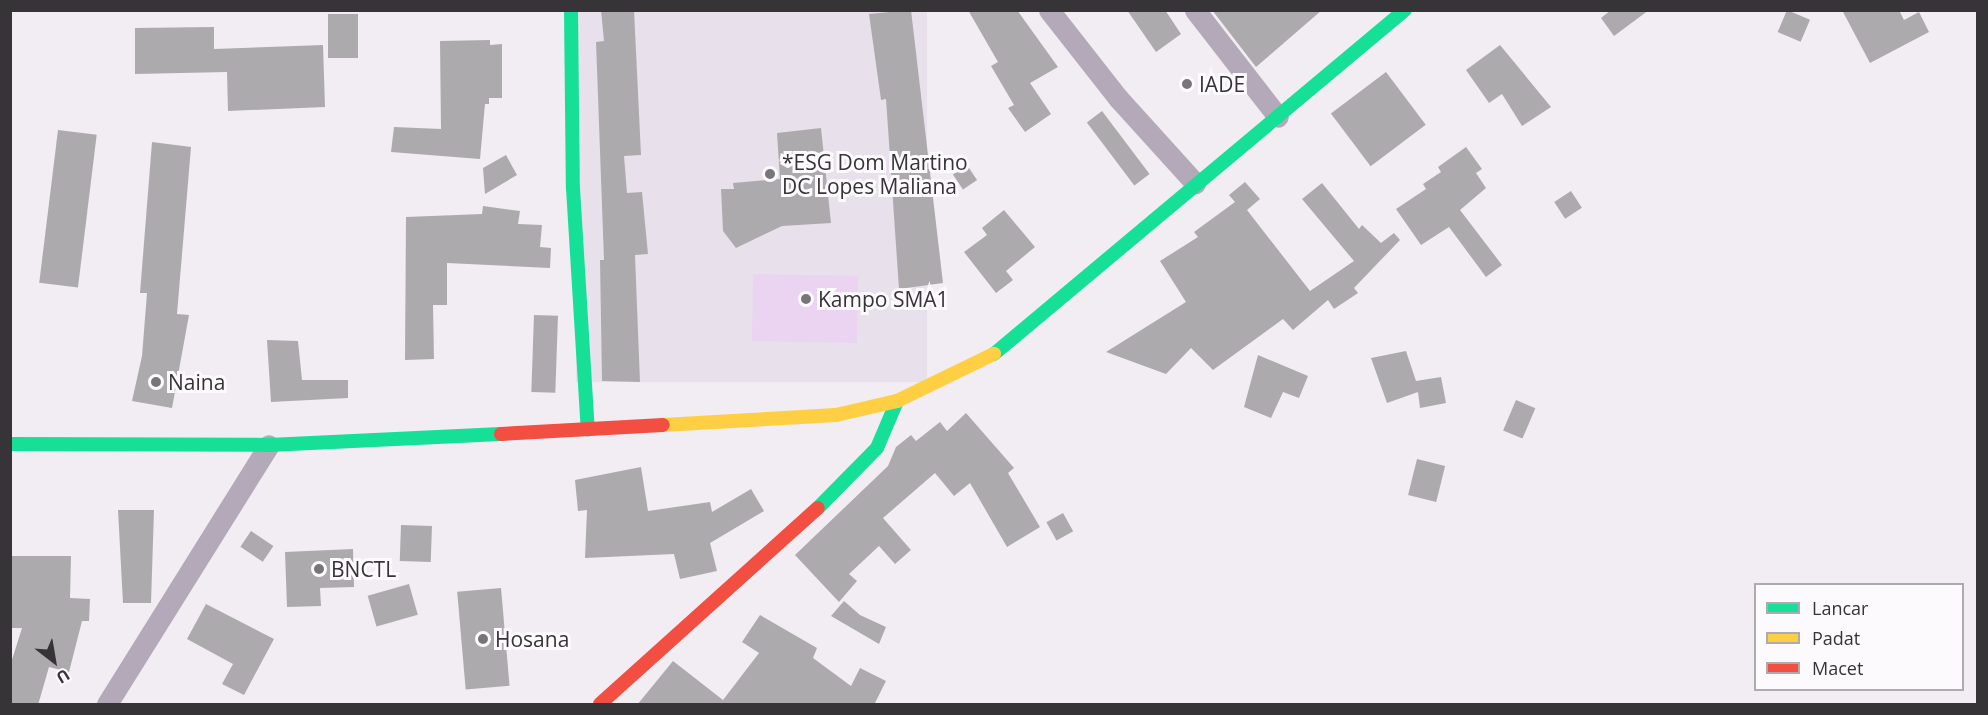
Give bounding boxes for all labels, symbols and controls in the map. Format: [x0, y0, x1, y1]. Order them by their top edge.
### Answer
place label: IADE [1199, 71, 1245, 97]
marker: IADE [1180, 77, 1194, 91]
place label: *ESG Dom Martino DC Lopes Maliana [782, 149, 968, 199]
marker: *ESG Dom Martino DC Lopes Maliana [763, 167, 777, 181]
place label: Kampo SMA1 [818, 286, 949, 312]
marker: Kampo SMA1 [799, 292, 813, 306]
place label: Naina [168, 369, 225, 395]
marker: Naina [149, 375, 163, 389]
place label: BNCTL [331, 556, 396, 582]
marker: BNCTL [312, 562, 326, 576]
legend [1754, 583, 1964, 691]
text: Lancar [1812, 596, 1868, 620]
place label: Hosana [495, 626, 569, 652]
text: Padat [1812, 626, 1860, 650]
north arrow [24, 631, 84, 691]
marker: Hosana [476, 632, 490, 646]
text: Macet [1812, 656, 1863, 680]
text: U [52, 664, 74, 689]

